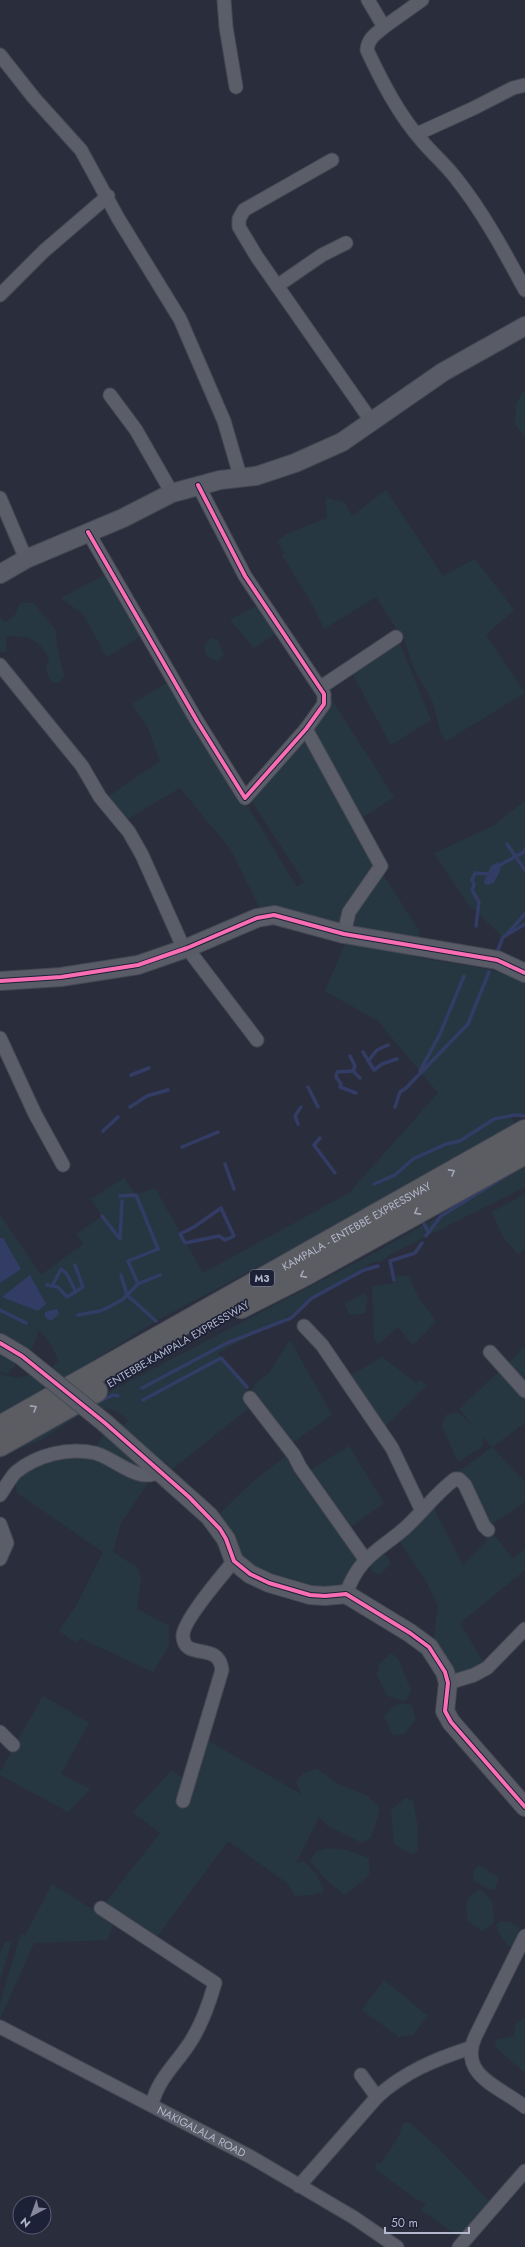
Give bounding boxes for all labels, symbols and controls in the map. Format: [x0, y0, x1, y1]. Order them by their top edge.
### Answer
one-way arrow [448, 1169, 455, 1176]
street label: KAMPALA - ENTEBBE EXPRESSWAY [279, 1177, 434, 1275]
one-way arrow [414, 1207, 421, 1215]
road number: M3 [250, 1270, 274, 1286]
one-way arrow [300, 1270, 308, 1278]
street label: ENTEBBE-KAMPALA EXPRESSWAY [104, 1296, 253, 1391]
one-way arrow [30, 1406, 37, 1413]
street label: NAKIGALALA ROAD [154, 2102, 249, 2161]
north arrow [12, 2195, 52, 2235]
scale bar [385, 2209, 469, 2235]
text: N [17, 2214, 34, 2231]
text: 50 m [391, 2214, 418, 2232]

